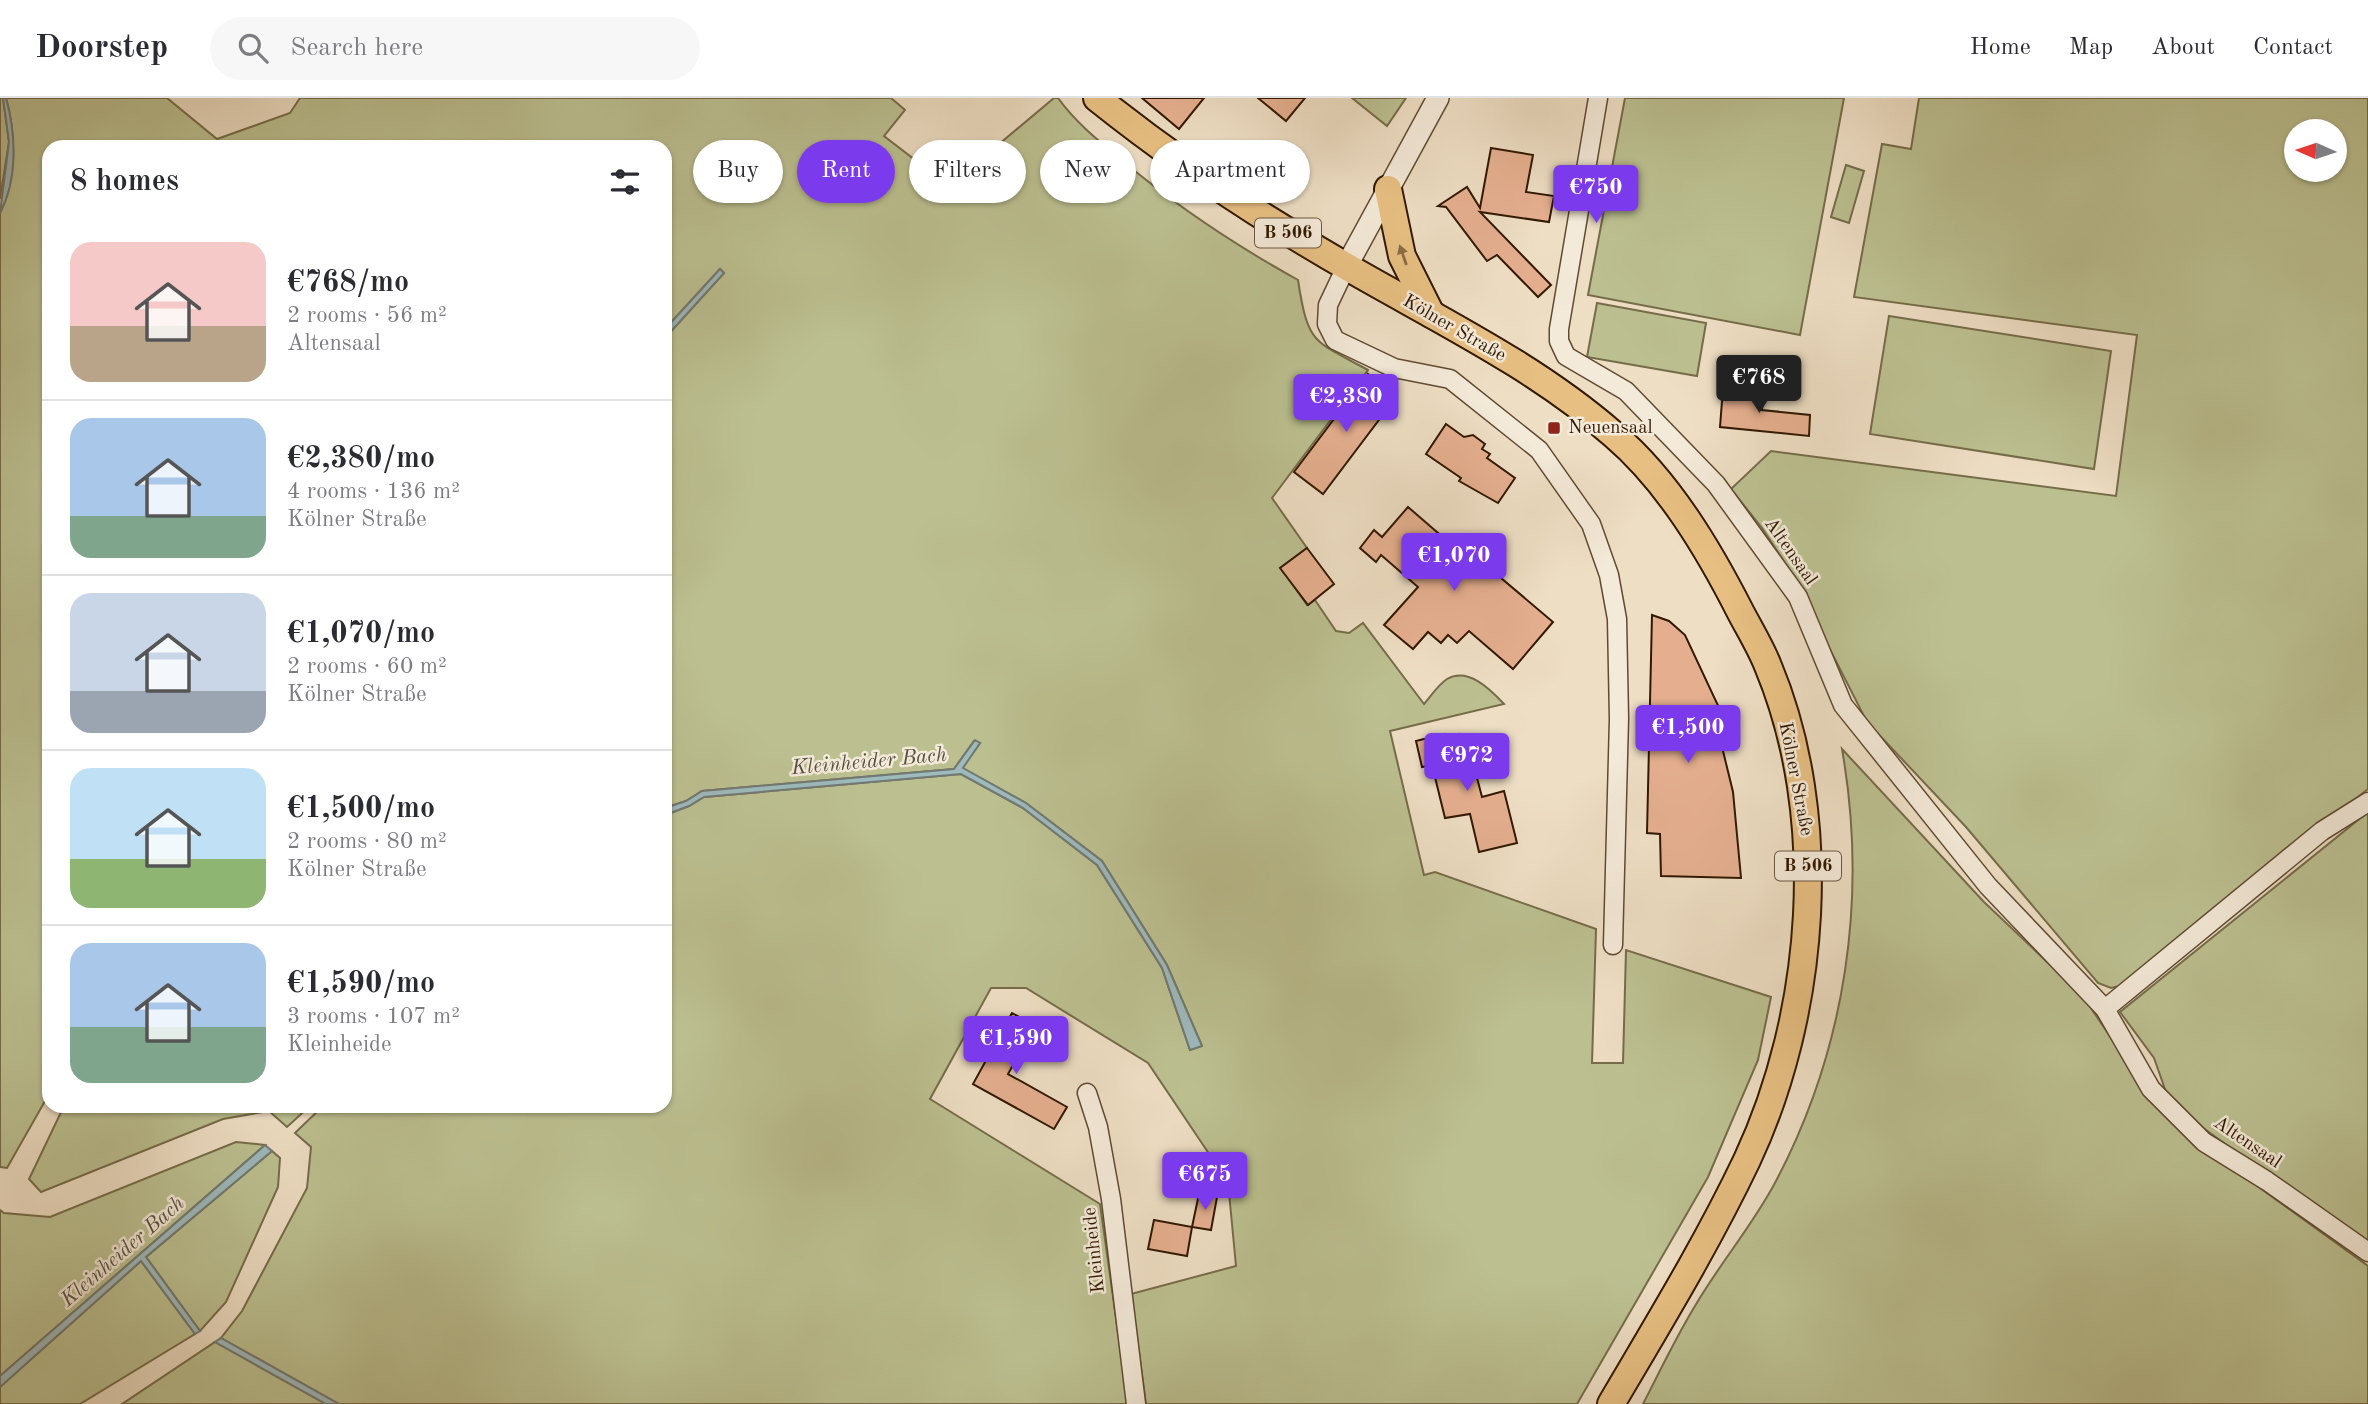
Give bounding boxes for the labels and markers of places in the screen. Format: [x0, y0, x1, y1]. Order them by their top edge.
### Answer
pin: €750 [1555, 166, 1637, 225]
pin: €768 [1718, 356, 1800, 415]
pin: €2,380 [1289, 374, 1403, 434]
place label: Neuensaal [1568, 419, 1653, 438]
marker: Neuensaal [1546, 420, 1562, 436]
pin: €1,070 [1397, 533, 1511, 593]
pin: €1,500 [1631, 706, 1745, 765]
pin: €972 [1426, 734, 1508, 793]
pin: €1,590 [959, 1016, 1073, 1076]
pin: €675 [1164, 1152, 1246, 1212]

